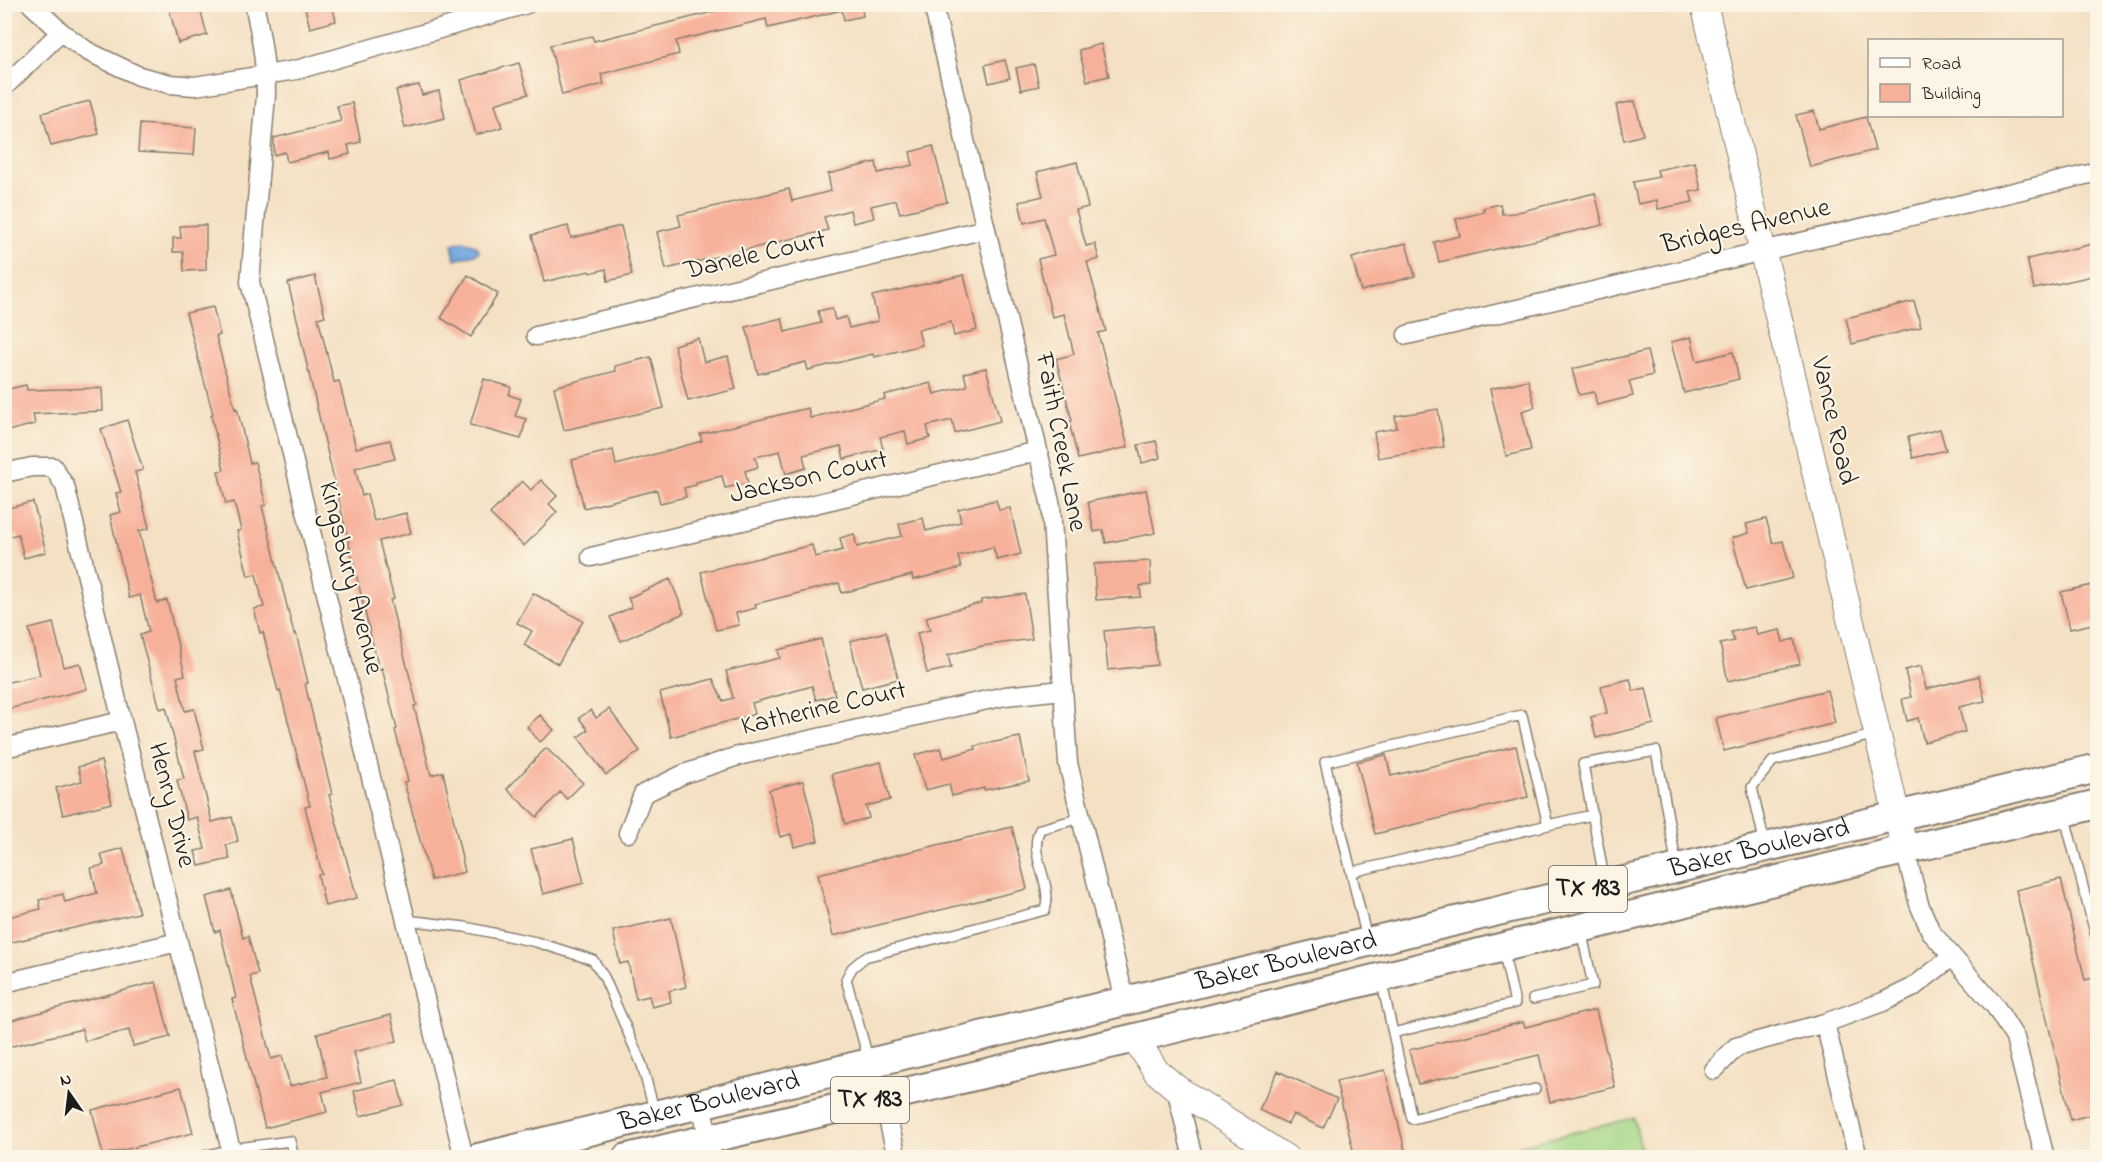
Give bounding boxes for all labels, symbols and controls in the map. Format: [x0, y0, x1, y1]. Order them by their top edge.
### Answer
legend [1868, 39, 2063, 117]
text: Road [1922, 52, 1961, 78]
text: Building [1921, 82, 1981, 109]
street label: Bridges Avenue [1657, 188, 1835, 266]
street label: Danele Court [679, 221, 830, 292]
street label: Faith Creek Lane [1023, 348, 1097, 536]
street label: Vance Road [1799, 352, 1867, 489]
street label: Jackson Court [726, 441, 892, 515]
street label: Kingsbury Avenue [307, 477, 393, 679]
street label: Katherine Court [737, 671, 911, 747]
street label: Henry Drive [137, 738, 206, 872]
street label: Baker Boulevard [1664, 808, 1854, 889]
road number: TX 183 [1549, 866, 1627, 912]
street label: Baker Boulevard [1191, 921, 1381, 1003]
street label: Baker Boulevard [614, 1061, 804, 1143]
north arrow [39, 1063, 99, 1123]
text: N [58, 1067, 74, 1093]
road number: TX 183 [831, 1077, 909, 1123]

